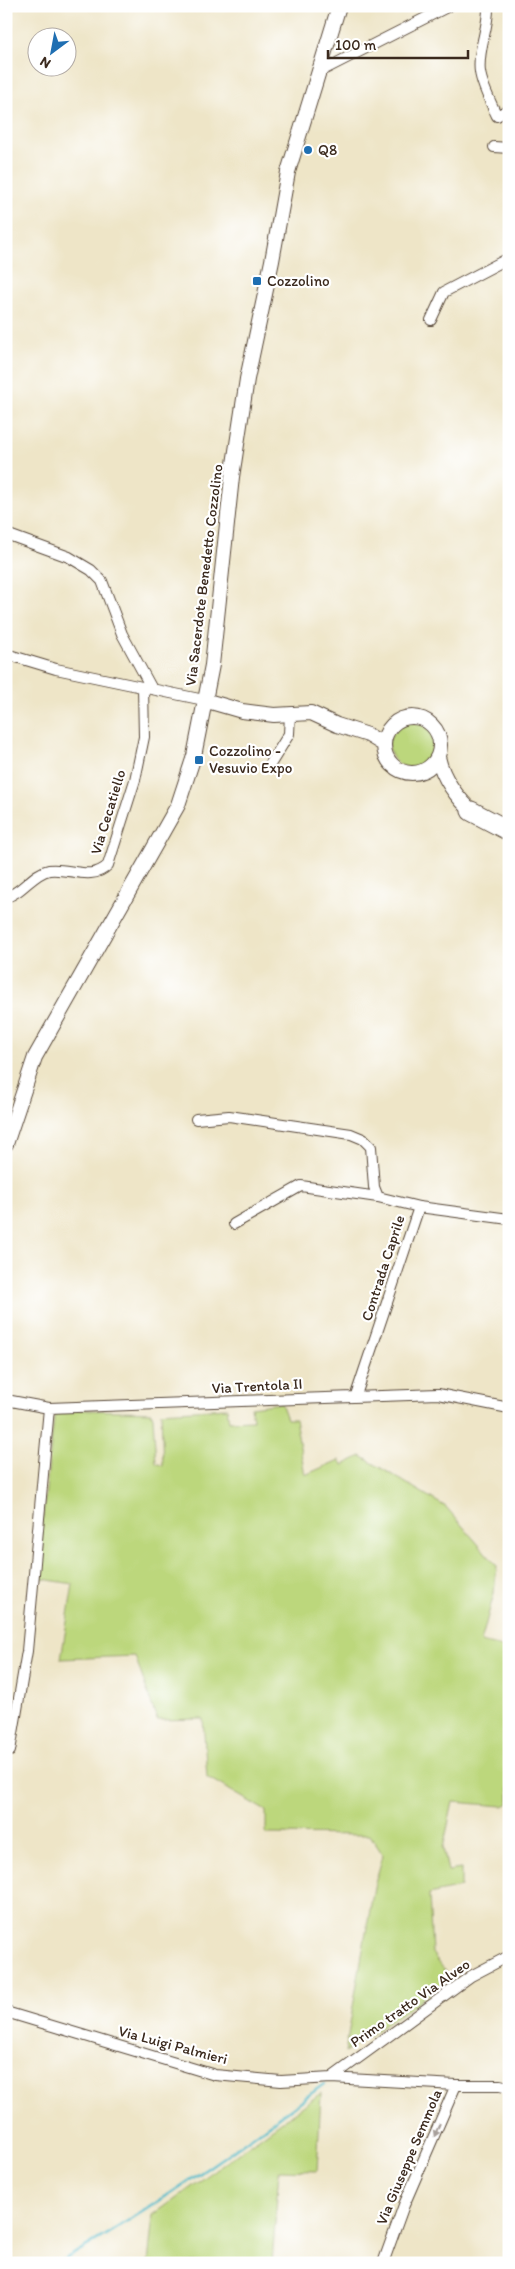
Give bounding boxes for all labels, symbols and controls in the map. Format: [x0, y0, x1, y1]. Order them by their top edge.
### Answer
north arrow [28, 28, 78, 78]
scale bar [328, 28, 468, 60]
text: 100 m [335, 36, 377, 54]
text: N [37, 53, 54, 72]
place label: Q8 [318, 141, 337, 159]
marker: Q8 [302, 144, 314, 156]
place label: Cozzolino [267, 272, 330, 290]
marker: Cozzolino [251, 275, 263, 287]
street label: Via Sacerdote Benedetto Cozzolino [181, 463, 227, 687]
place label: Cozzolino - Vesuvio Expo [209, 742, 292, 777]
marker: Cozzolino - Vesuvio Expo [193, 754, 205, 766]
street label: Via Cecatiello [87, 767, 129, 857]
street label: Contrada Caprile [357, 1213, 409, 1323]
street label: Via Trentola II [211, 1375, 303, 1397]
street label: Primo tratto Via Alveo [347, 1955, 473, 2051]
street label: Via Luigi Palmieri [116, 2022, 230, 2068]
street label: Via Giuseppe Semmola [372, 2086, 446, 2228]
one-way arrow [433, 2123, 441, 2138]

